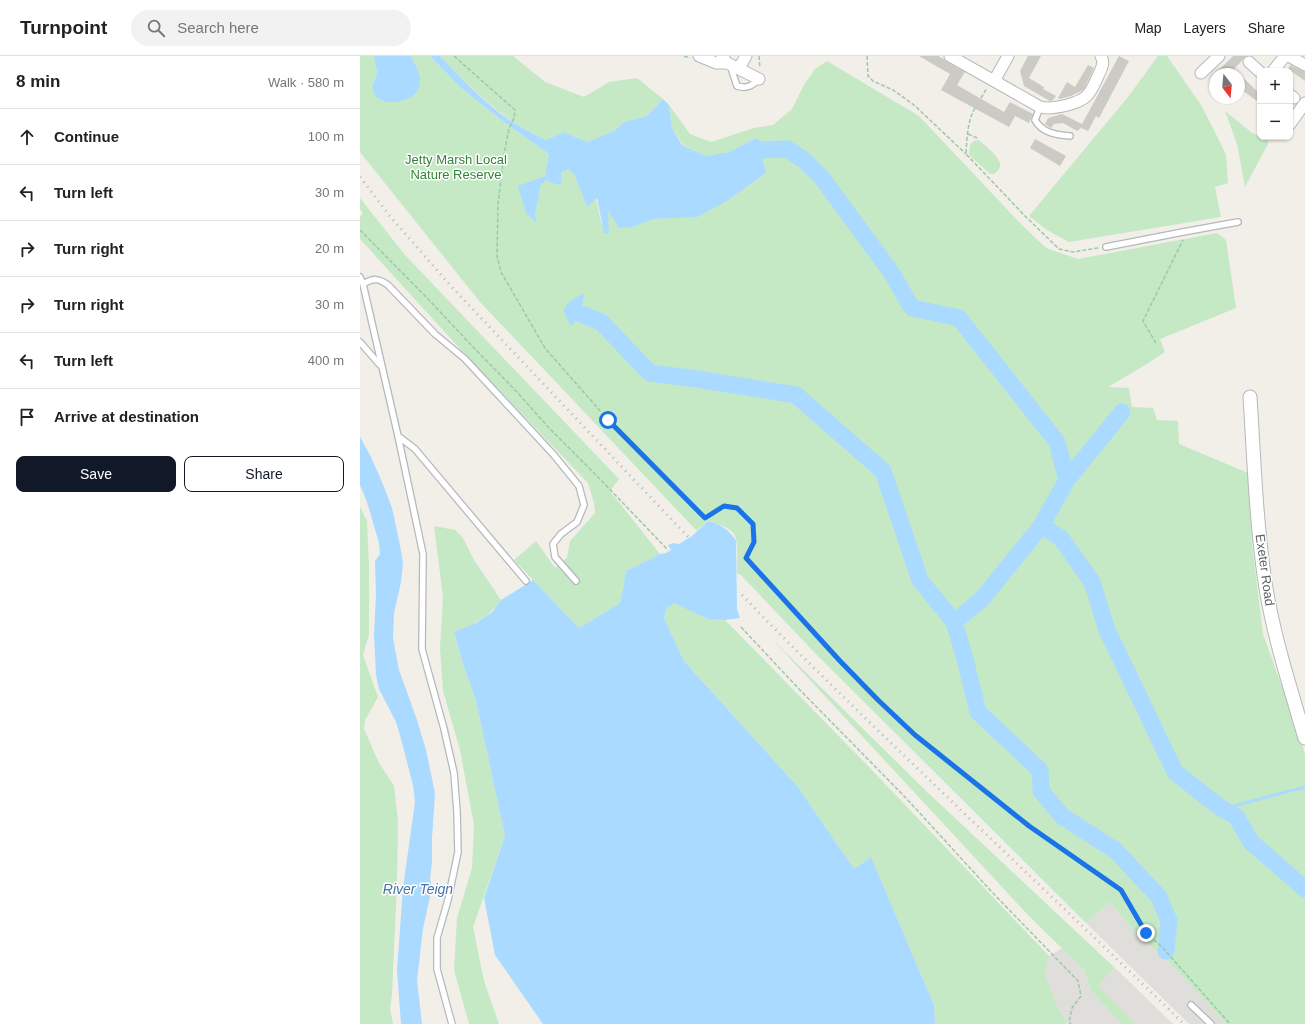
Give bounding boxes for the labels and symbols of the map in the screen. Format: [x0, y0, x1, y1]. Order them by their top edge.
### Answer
north arrow [1209, 68, 1245, 104]
park label: Jetty Marsh Local Nature Reserve [405, 152, 507, 182]
route start [599, 411, 617, 429]
street label: Exeter Road [1253, 533, 1277, 607]
water label: River Teign [383, 881, 453, 897]
route end [1137, 924, 1155, 942]

